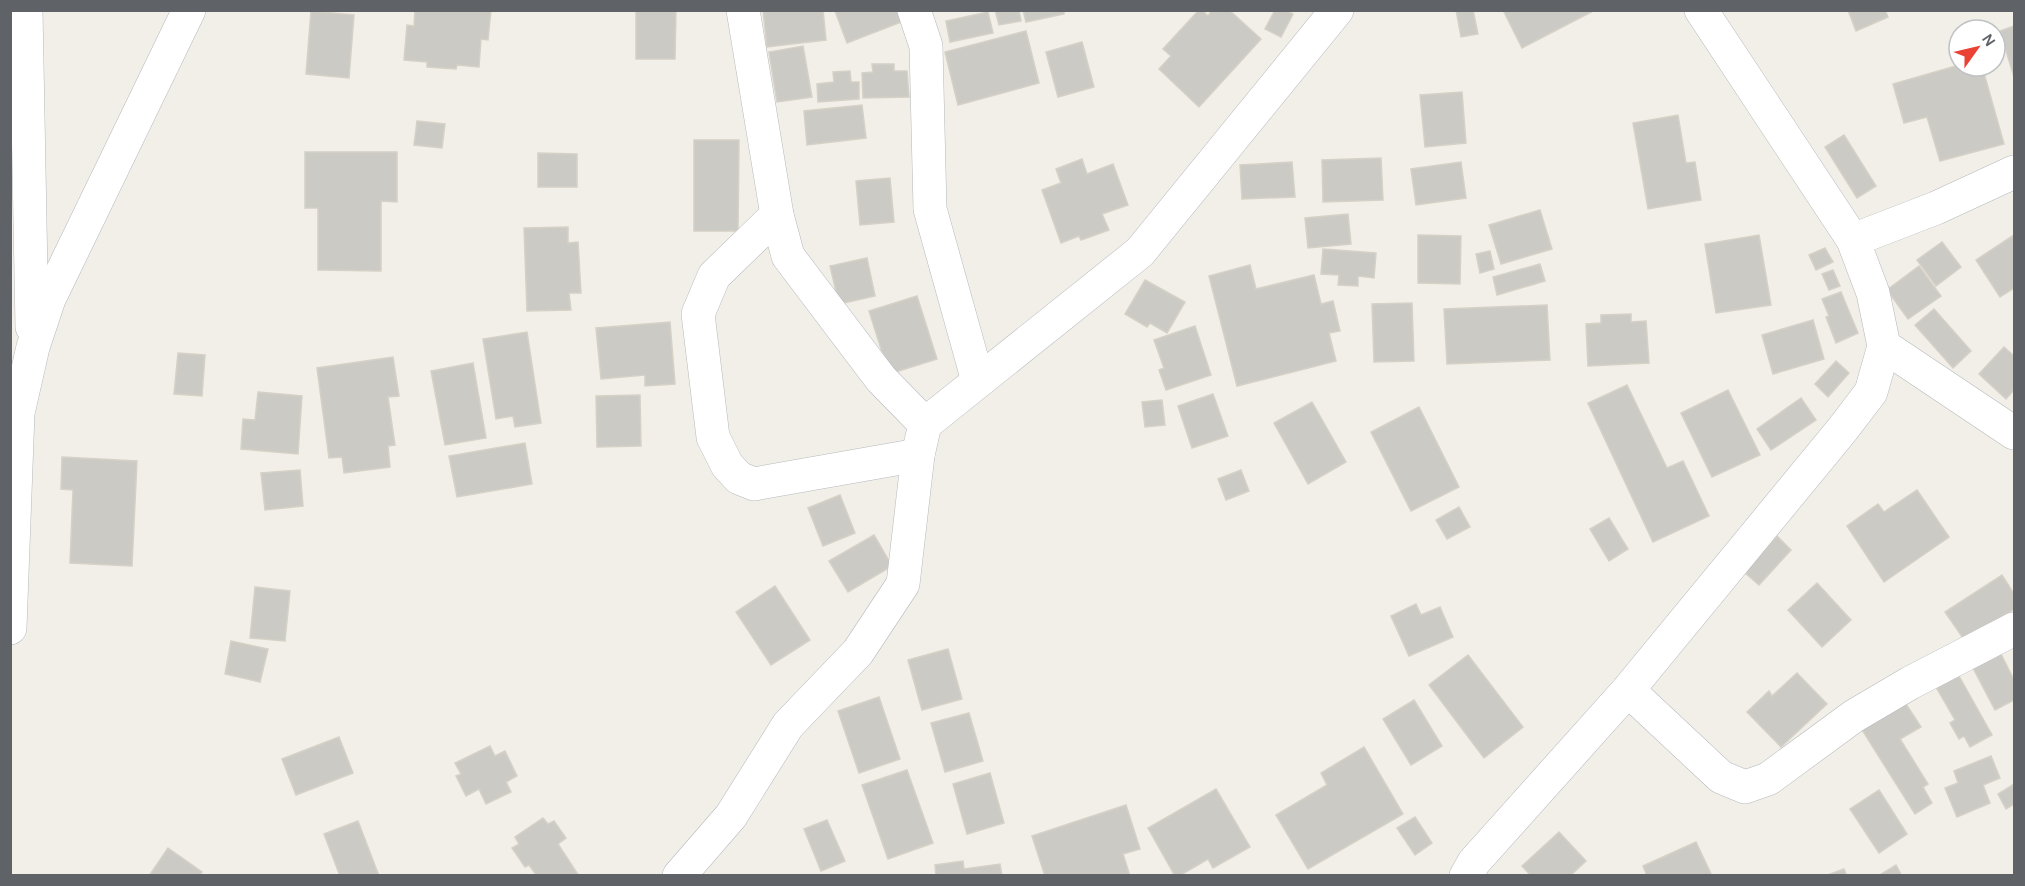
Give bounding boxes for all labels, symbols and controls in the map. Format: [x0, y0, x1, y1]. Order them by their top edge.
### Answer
north arrow [1947, 18, 2007, 78]
text: N [1978, 30, 2000, 50]

